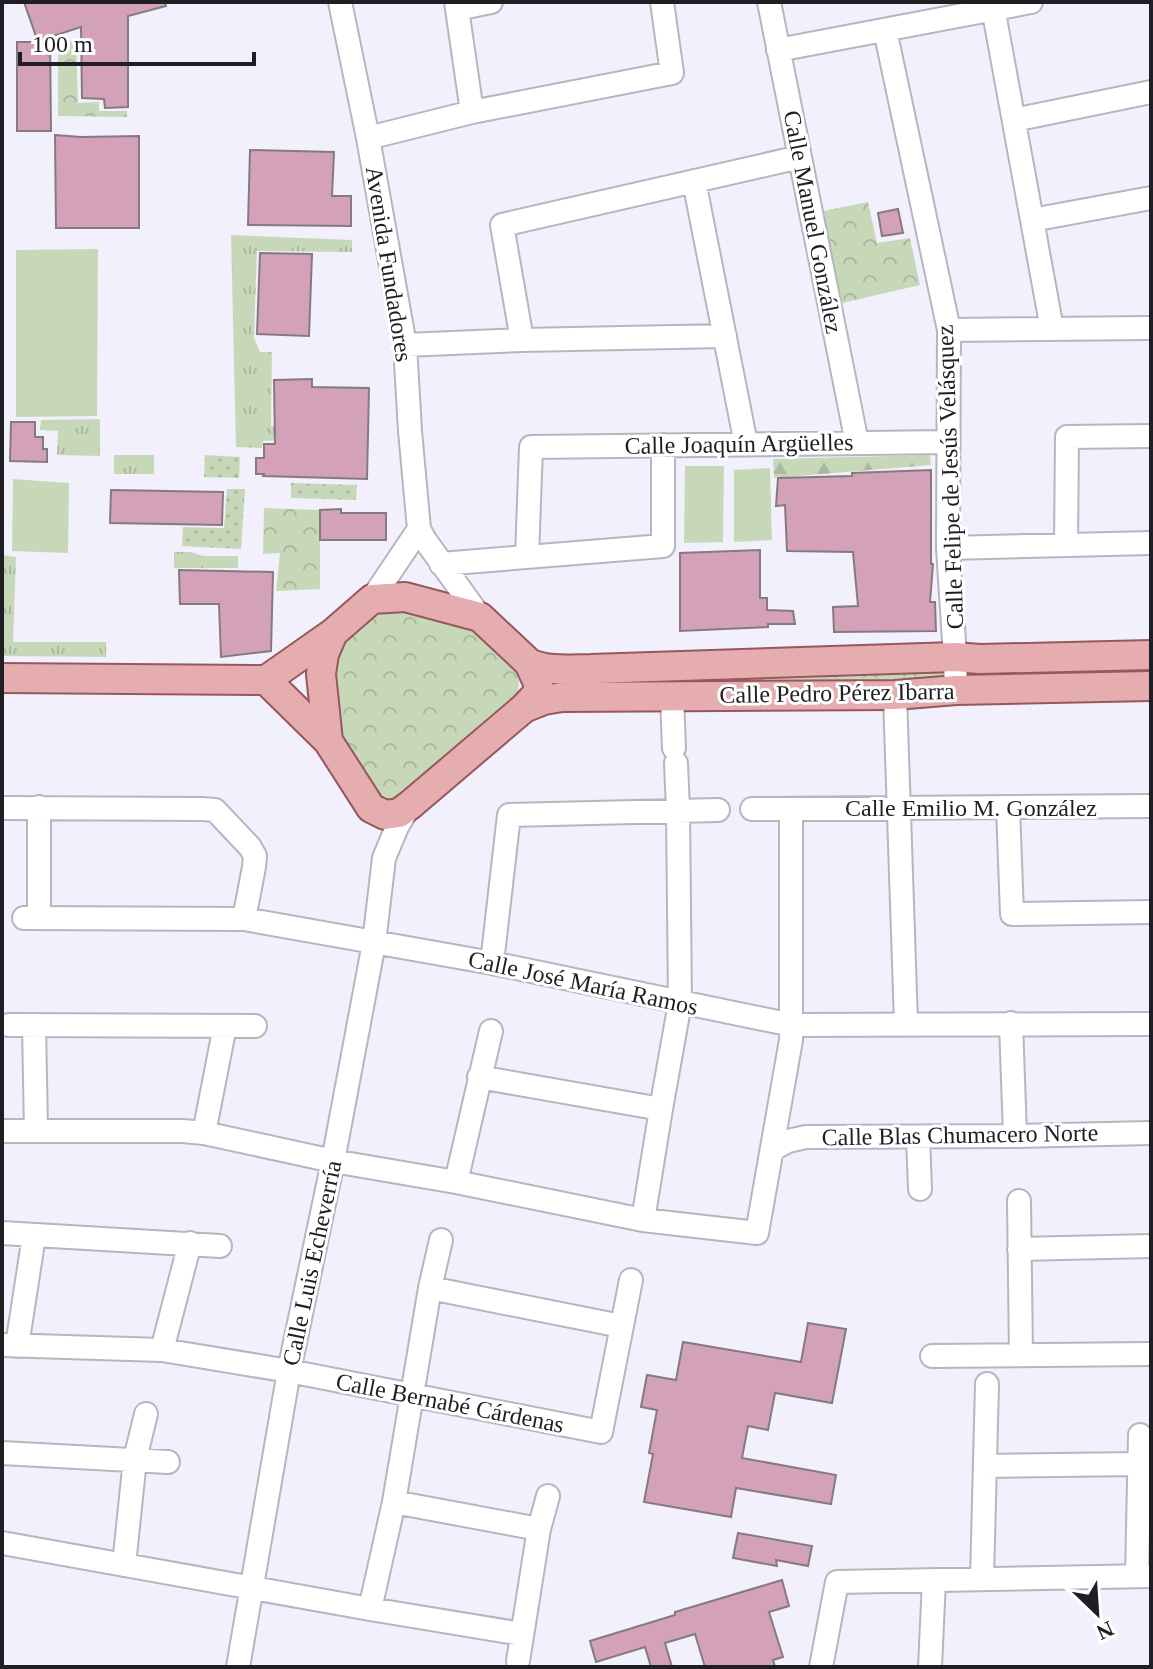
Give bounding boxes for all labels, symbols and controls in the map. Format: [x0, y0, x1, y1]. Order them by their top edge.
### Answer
scale bar [20, 16, 254, 66]
text: 100 m [32, 31, 93, 57]
street label: Calle Manuel González [779, 108, 847, 336]
street label: Avenida Fundadores [361, 164, 417, 364]
street label: Calle Felipe de Jesús Velásquez [932, 324, 968, 630]
street label: Calle Joaquín Argüelles [624, 429, 854, 459]
street label: Calle Pedro Pérez Ibarra [719, 678, 955, 708]
street label: Calle Emilio M. González [845, 795, 1097, 821]
street label: Calle José María Ramos [466, 946, 700, 1020]
street label: Calle Blas Chumacero Norte [821, 1120, 1099, 1150]
street label: Calle Luis Echeverría [278, 1158, 347, 1368]
street label: Calle Bernabé Cárdenas [334, 1368, 566, 1438]
north arrow [1057, 1573, 1137, 1653]
text: N [1093, 1616, 1118, 1645]

